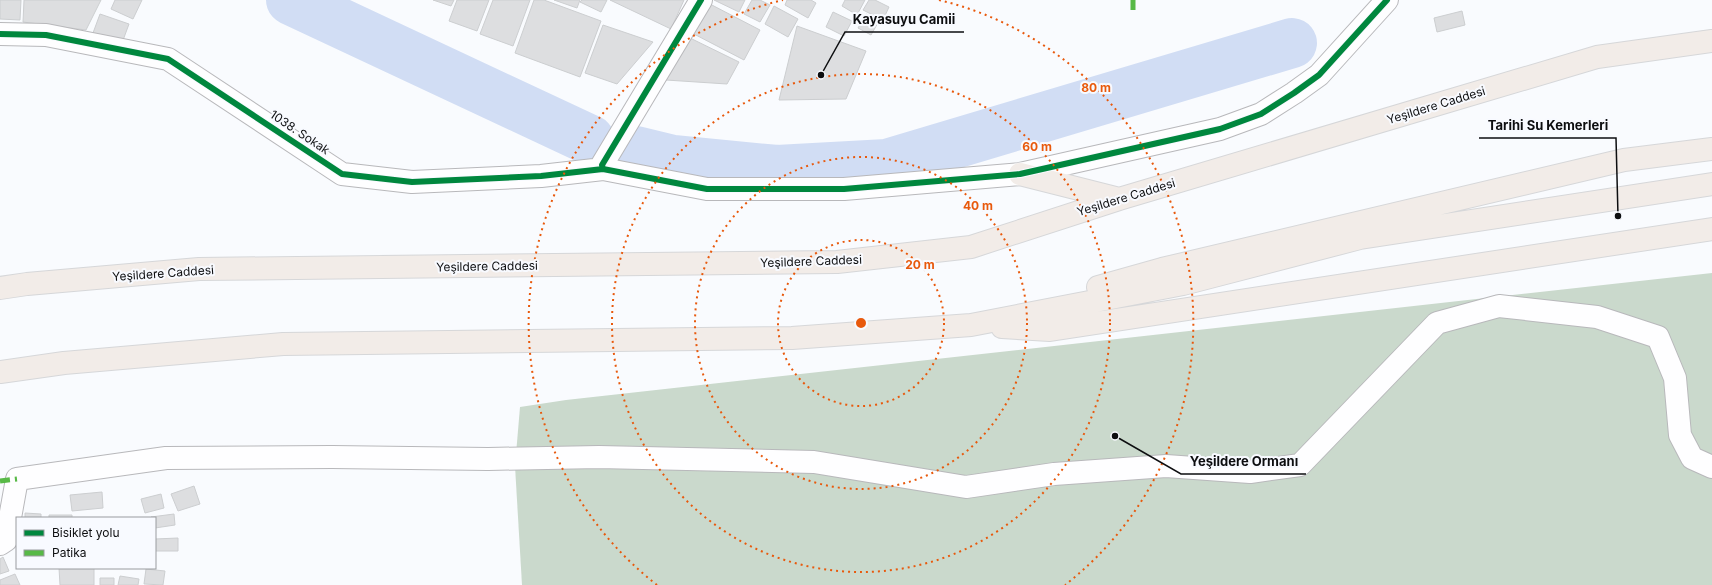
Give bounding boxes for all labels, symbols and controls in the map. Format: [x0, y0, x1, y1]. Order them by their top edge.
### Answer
callout: Kayasuyu Camii [845, 7, 964, 32]
text: Kayasuyu Camii [853, 11, 955, 27]
text: 80 m [1081, 80, 1111, 95]
street label: Yeşildere Caddesi [1385, 83, 1487, 127]
street label: 1038. Sokak [267, 107, 333, 158]
callout: Tarihi Su Kemerleri [1479, 113, 1616, 138]
text: Tarihi Su Kemerleri [1488, 117, 1608, 133]
text: 60 m [1022, 139, 1052, 154]
street label: Yeşildere Caddesi [1075, 175, 1177, 219]
text: 40 m [963, 198, 993, 213]
street label: Yeşildere Caddesi [760, 252, 862, 270]
text: 20 m [905, 257, 935, 272]
street label: Yeşildere Caddesi [436, 258, 538, 274]
street label: Yeşildere Caddesi [112, 262, 214, 284]
centre of rings [854, 316, 868, 330]
callout: Yeşildere Ormanı [1181, 449, 1306, 474]
text: Yeşildere Ormanı [1190, 453, 1298, 469]
legend [16, 517, 156, 569]
text: Bisiklet yolu [52, 525, 120, 540]
text: Patika [52, 545, 87, 560]

